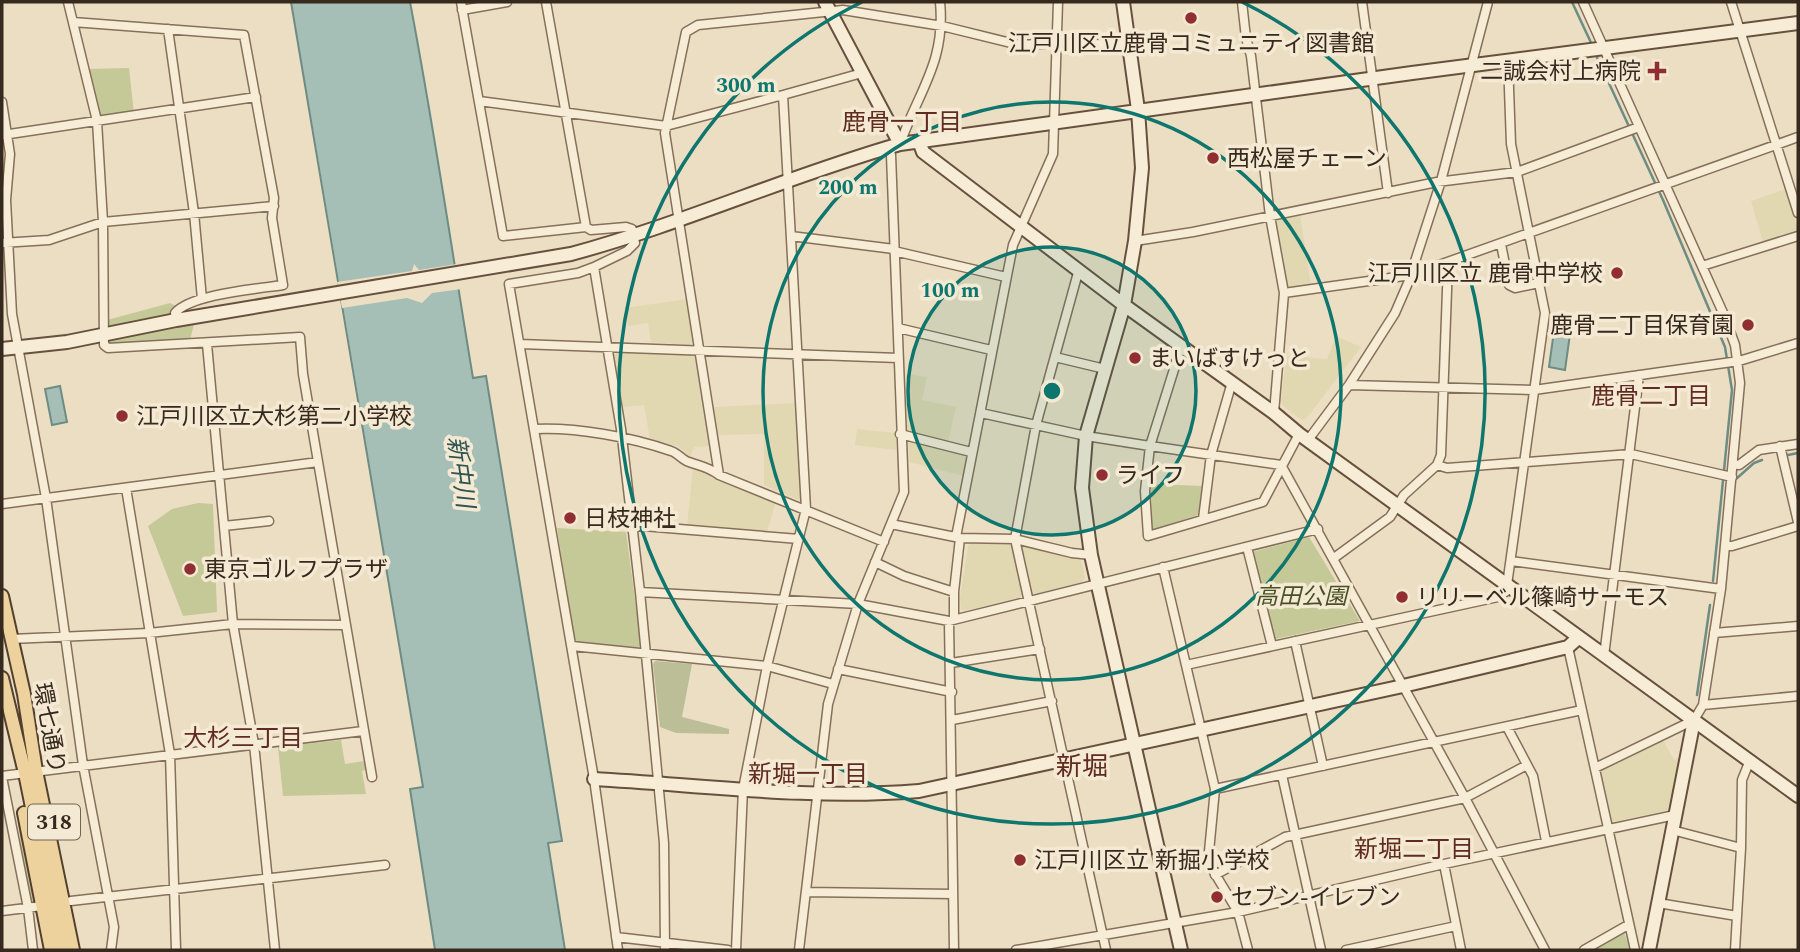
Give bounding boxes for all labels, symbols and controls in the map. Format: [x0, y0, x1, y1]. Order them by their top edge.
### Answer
marker: 江戸川区立鹿骨コミュニティ図書館 [1183, 10, 1199, 26]
place label: 江戸川区立鹿骨コミュニティ図書館 [1008, 27, 1374, 62]
place label: 二誠会村上病院 [1480, 55, 1641, 90]
marker: 二誠会村上病院 [1647, 61, 1667, 81]
text: 300 m [716, 70, 776, 102]
district label: 鹿骨一丁目 [842, 105, 962, 141]
place label: 西松屋チェーン [1227, 142, 1387, 177]
marker: 西松屋チェーン [1205, 150, 1221, 166]
text: 200 m [818, 172, 878, 204]
place label: 江戸川区立 鹿骨中学校 [1367, 257, 1603, 292]
marker: 江戸川区立 鹿骨中学校 [1609, 265, 1625, 281]
text: 100 m [920, 275, 980, 307]
place label: 鹿骨二丁目保育園 [1550, 309, 1734, 344]
marker: 鹿骨二丁目保育園 [1740, 317, 1756, 333]
place label: まいばすけっと [1149, 342, 1310, 377]
marker: まいばすけっと [1127, 350, 1143, 366]
centre of rings [1040, 379, 1064, 403]
district label: 鹿骨二丁目 [1591, 379, 1711, 415]
place label: 江戸川区立大杉第二小学校 [136, 400, 412, 435]
marker: 江戸川区立大杉第二小学校 [114, 408, 130, 424]
water label: 新中川 [437, 434, 483, 513]
place label: ライフ [1116, 459, 1185, 494]
marker: ライフ [1094, 467, 1110, 483]
place label: 日枝神社 [584, 502, 676, 537]
marker: 日枝神社 [562, 510, 578, 526]
place label: 東京ゴルフプラザ [204, 553, 388, 588]
marker: 東京ゴルフプラザ [182, 561, 198, 577]
park label: 高田公園 [1255, 580, 1350, 615]
place label: リリーベル篠崎サーモス [1416, 581, 1669, 616]
marker: リリーベル篠崎サーモス [1394, 589, 1410, 605]
street label: 環七通り [23, 680, 74, 777]
district label: 大杉三丁目 [183, 721, 303, 757]
district label: 新堀 [1056, 747, 1108, 787]
district label: 新堀一丁目 [748, 757, 868, 793]
road number: 318 [28, 804, 80, 840]
district label: 新堀二丁目 [1354, 832, 1474, 868]
place label: 江戸川区立 新掘小学校 [1034, 844, 1270, 879]
marker: 江戸川区立 新掘小学校 [1012, 852, 1028, 868]
place label: セブン-イレブン [1231, 881, 1401, 916]
marker: セブン-イレブン [1209, 889, 1225, 905]

